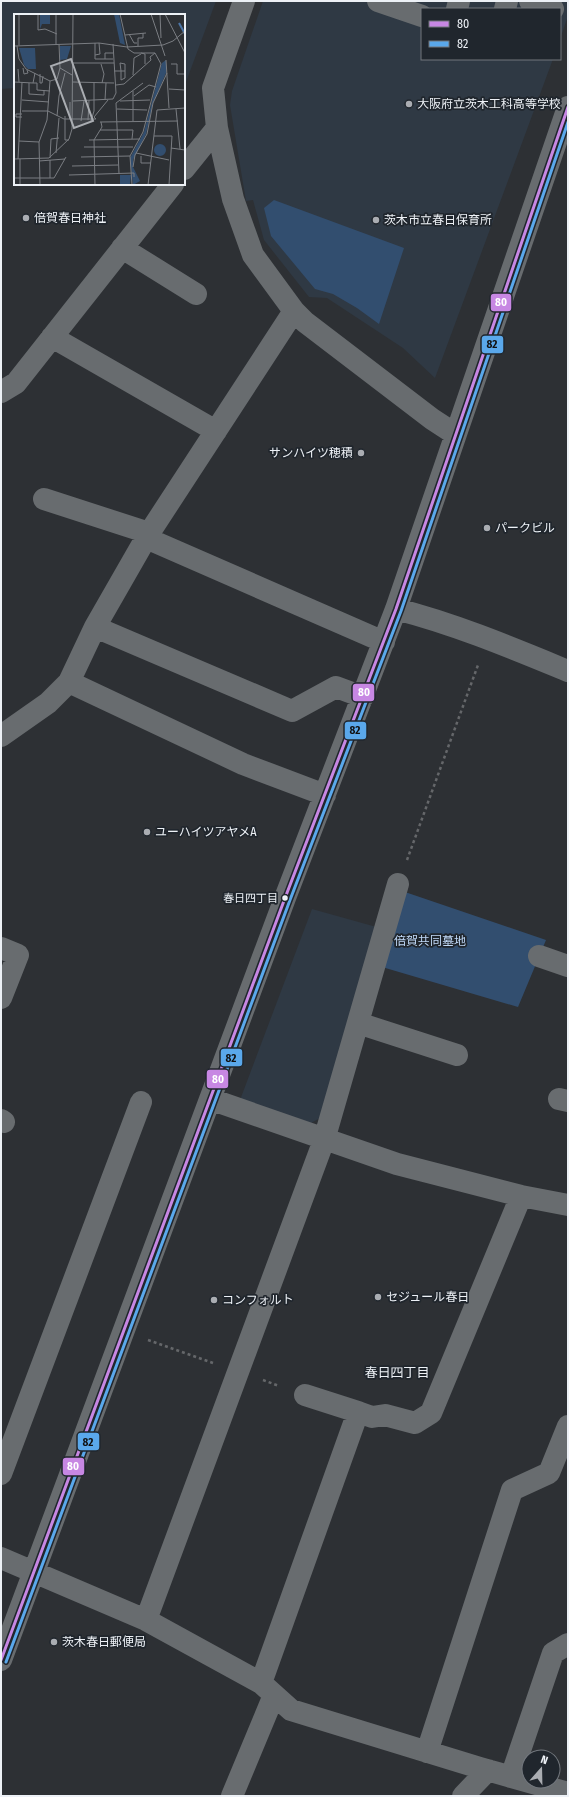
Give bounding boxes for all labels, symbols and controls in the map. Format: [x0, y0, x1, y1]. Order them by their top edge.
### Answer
legend [421, 8, 561, 60]
inset map [14, 14, 185, 185]
text: 80 [457, 17, 469, 31]
text: 82 [457, 37, 468, 51]
place label: 大阪府立茨木工科高等学校 [417, 97, 561, 111]
marker: 大阪府立茨木工科高等学校 [404, 99, 414, 109]
place label: 倍賀春日神社 [34, 211, 106, 225]
marker: 倍賀春日神社 [21, 213, 31, 223]
place label: 茨木市立春日保育所 [384, 213, 492, 227]
marker: 茨木市立春日保育所 [371, 215, 381, 225]
line badge: 80 [490, 293, 512, 312]
text: 80 [495, 296, 507, 309]
line badge: 82 [481, 335, 504, 354]
text: 82 [487, 338, 497, 351]
place label: サンハイツ穂積 [269, 446, 353, 460]
marker: サンハイツ穂積 [356, 448, 366, 458]
place label: パークビル [495, 521, 555, 535]
marker: パークビル [482, 523, 492, 533]
line badge: 80 [352, 683, 375, 702]
text: 80 [358, 686, 370, 699]
line badge: 82 [344, 721, 367, 740]
text: 82 [350, 724, 360, 737]
place label: ユーハイツアヤメA [155, 825, 257, 839]
marker: ユーハイツアヤメA [142, 827, 152, 837]
place label: 春日四丁目 [223, 892, 278, 905]
marker: 春日四丁目 [280, 893, 290, 903]
park label: 倍賀共同墓地 [394, 934, 466, 948]
line badge: 82 [220, 1048, 243, 1067]
text: 82 [226, 1052, 236, 1065]
line badge: 80 [206, 1069, 229, 1089]
text: 80 [212, 1073, 224, 1086]
place label: セジュール春日 [386, 1290, 469, 1304]
marker: セジュール春日 [373, 1292, 383, 1302]
place label: コンフォルト [222, 1293, 294, 1307]
marker: コンフォルト [209, 1295, 219, 1305]
district label: 春日四丁目 [364, 1365, 430, 1380]
line badge: 82 [77, 1432, 100, 1451]
text: 82 [83, 1436, 93, 1449]
line badge: 80 [62, 1457, 85, 1476]
text: 80 [67, 1460, 79, 1473]
place label: 茨木春日郵便局 [62, 1635, 146, 1649]
marker: 茨木春日郵便局 [49, 1637, 59, 1647]
north arrow [521, 1749, 561, 1789]
text: N [539, 1753, 550, 1767]

